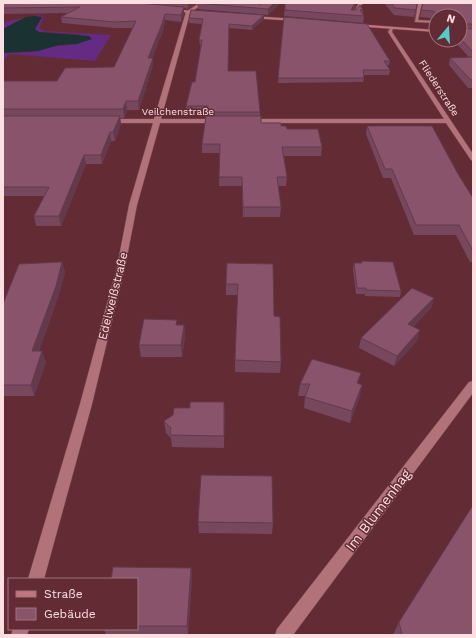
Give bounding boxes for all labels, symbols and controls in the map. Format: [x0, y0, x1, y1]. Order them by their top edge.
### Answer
north arrow [428, 8, 468, 48]
text: N [445, 12, 457, 26]
street label: Fliederstraße [417, 58, 461, 118]
street label: Veilchenstraße [142, 106, 214, 117]
street label: Edelweißstraße [95, 251, 131, 341]
street label: Im Blumenhag [342, 465, 414, 554]
legend [8, 578, 138, 630]
text: Straße [44, 587, 83, 601]
text: Gebäude [44, 607, 96, 621]

